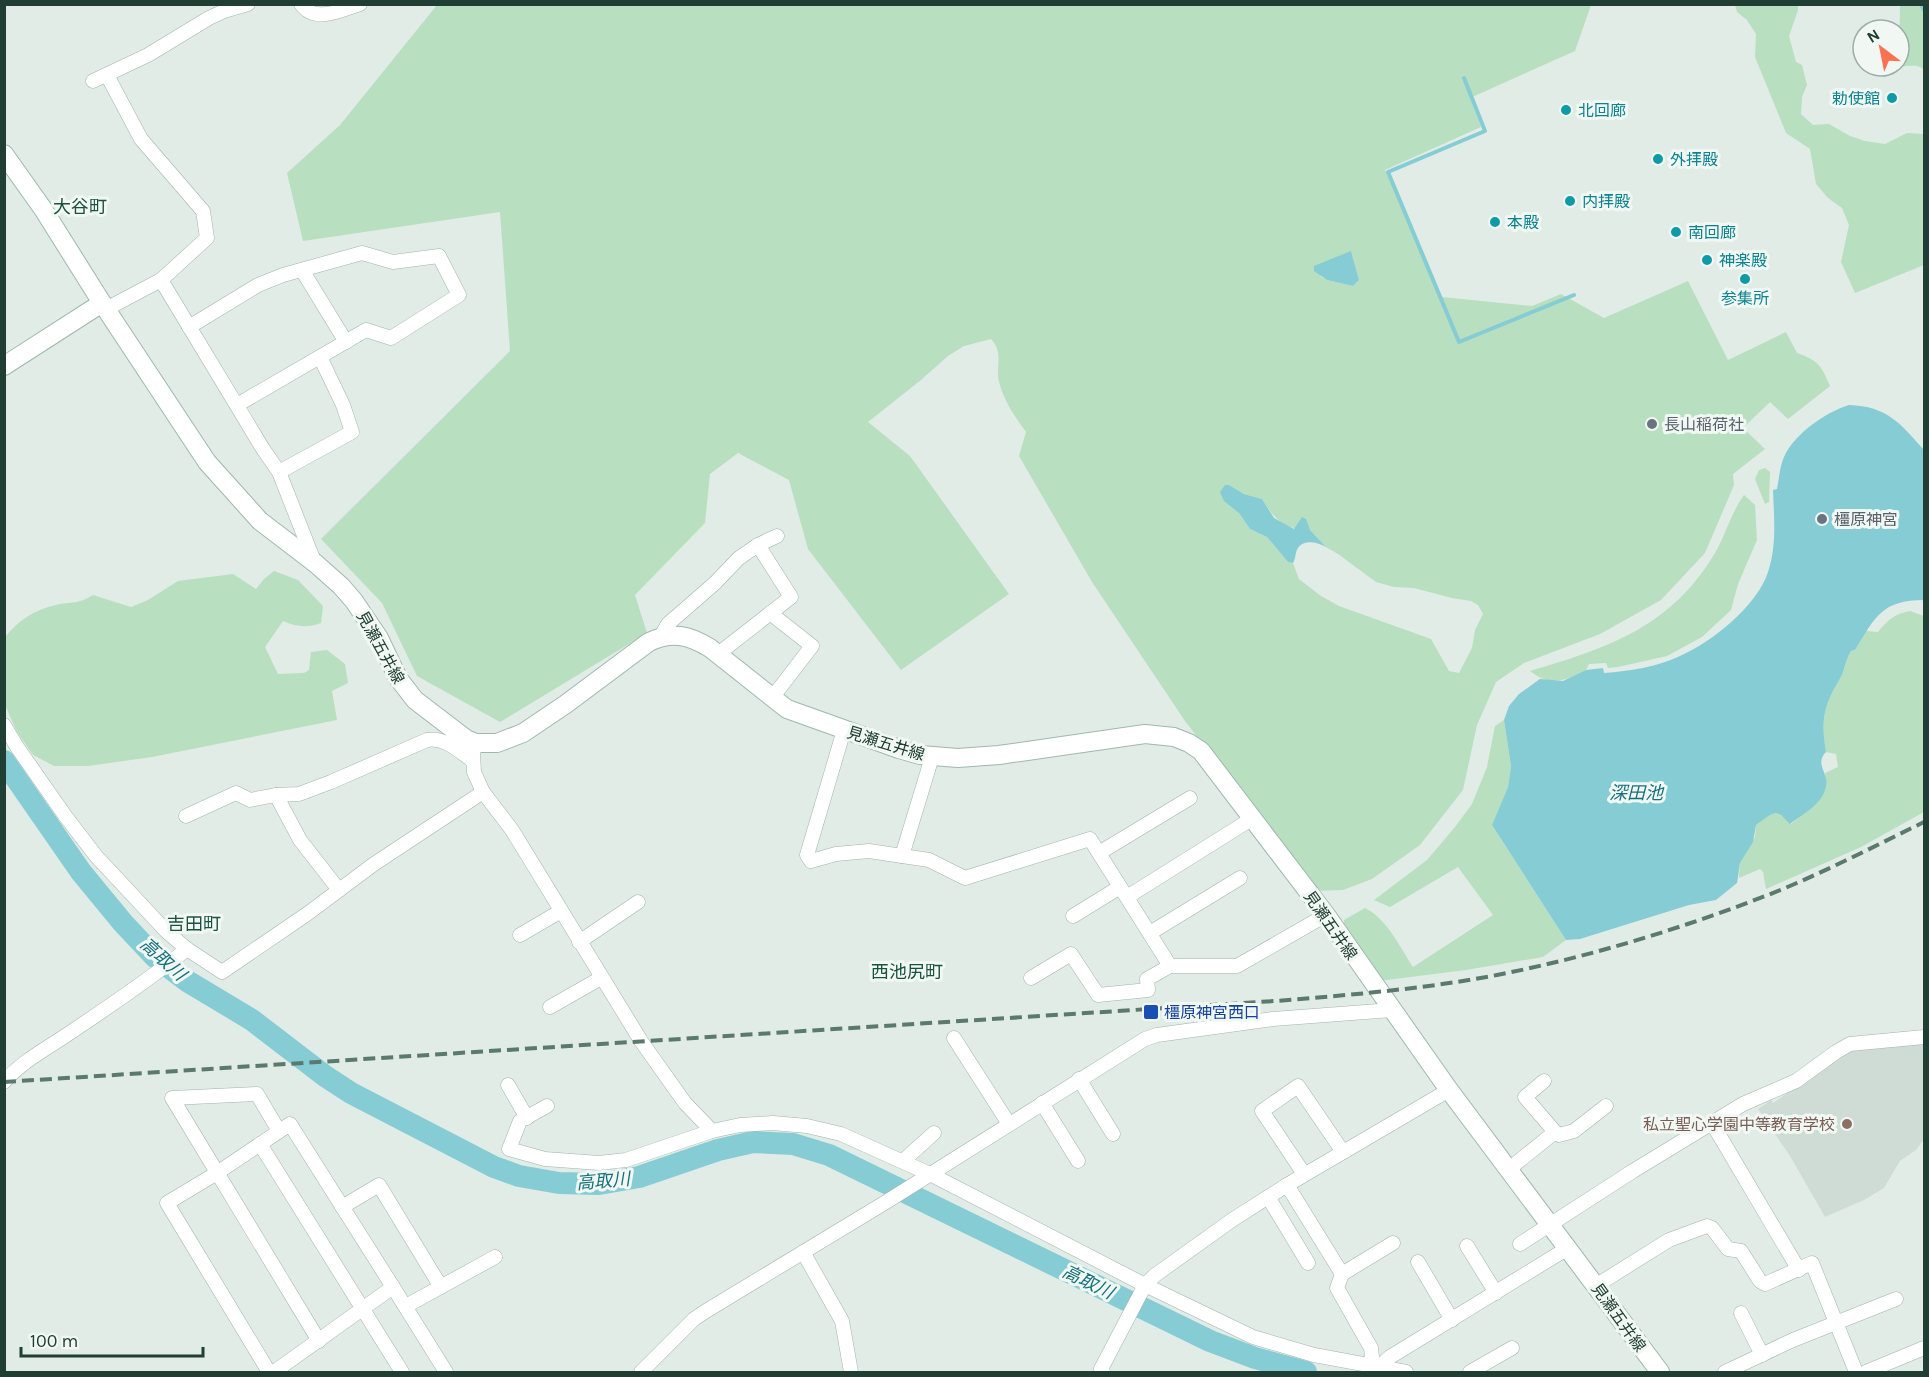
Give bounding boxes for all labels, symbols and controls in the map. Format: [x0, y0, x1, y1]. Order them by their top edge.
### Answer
north arrow [1851, 18, 1911, 78]
text: N [1863, 25, 1883, 47]
place label: 勅使館 [1832, 89, 1880, 108]
marker: 勅使館 [1885, 91, 1899, 105]
place label: 北回廊 [1578, 101, 1626, 120]
marker: 北回廊 [1559, 103, 1573, 117]
place label: 外拝殿 [1670, 150, 1718, 169]
marker: 外拝殿 [1651, 152, 1665, 166]
place label: 内拝殿 [1582, 192, 1630, 211]
marker: 内拝殿 [1563, 194, 1577, 208]
district label: 大谷町 [53, 196, 107, 218]
place label: 本殿 [1507, 213, 1539, 232]
marker: 本殿 [1488, 215, 1502, 229]
place label: 南回廊 [1688, 223, 1736, 242]
marker: 南回廊 [1669, 225, 1683, 239]
place label: 神楽殿 [1719, 251, 1767, 270]
marker: 神楽殿 [1700, 253, 1714, 267]
marker: 参集所 [1738, 272, 1752, 286]
place label: 参集所 [1721, 289, 1769, 308]
place label: 長山稲荷社 [1664, 415, 1744, 434]
marker: 長山稲荷社 [1645, 417, 1659, 431]
place label: 橿原神宮 [1834, 510, 1898, 529]
marker: 橿原神宮 [1815, 512, 1829, 526]
street label: 見瀬五井線 [353, 608, 408, 687]
street label: 見瀬五井線 [845, 723, 927, 764]
water label: 深田池 [1609, 782, 1665, 804]
street label: 見瀬五井線 [1300, 887, 1361, 964]
district label: 吉田町 [167, 913, 221, 935]
water label: 高取川 [136, 933, 192, 987]
district label: 西池尻町 [871, 961, 943, 983]
marker: 橿原神宮西口 [1142, 1003, 1160, 1021]
place label: 橿原神宮西口 [1164, 1003, 1260, 1022]
place label: 私立聖心学園中等教育学校 [1643, 1115, 1835, 1134]
marker: 私立聖心学園中等教育学校 [1840, 1117, 1854, 1131]
water label: 高取川 [575, 1168, 633, 1194]
water label: 高取川 [1059, 1260, 1119, 1305]
street label: 見瀬五井線 [1587, 1279, 1650, 1355]
scale bar [21, 1320, 202, 1358]
text: 100 m [30, 1330, 78, 1352]

